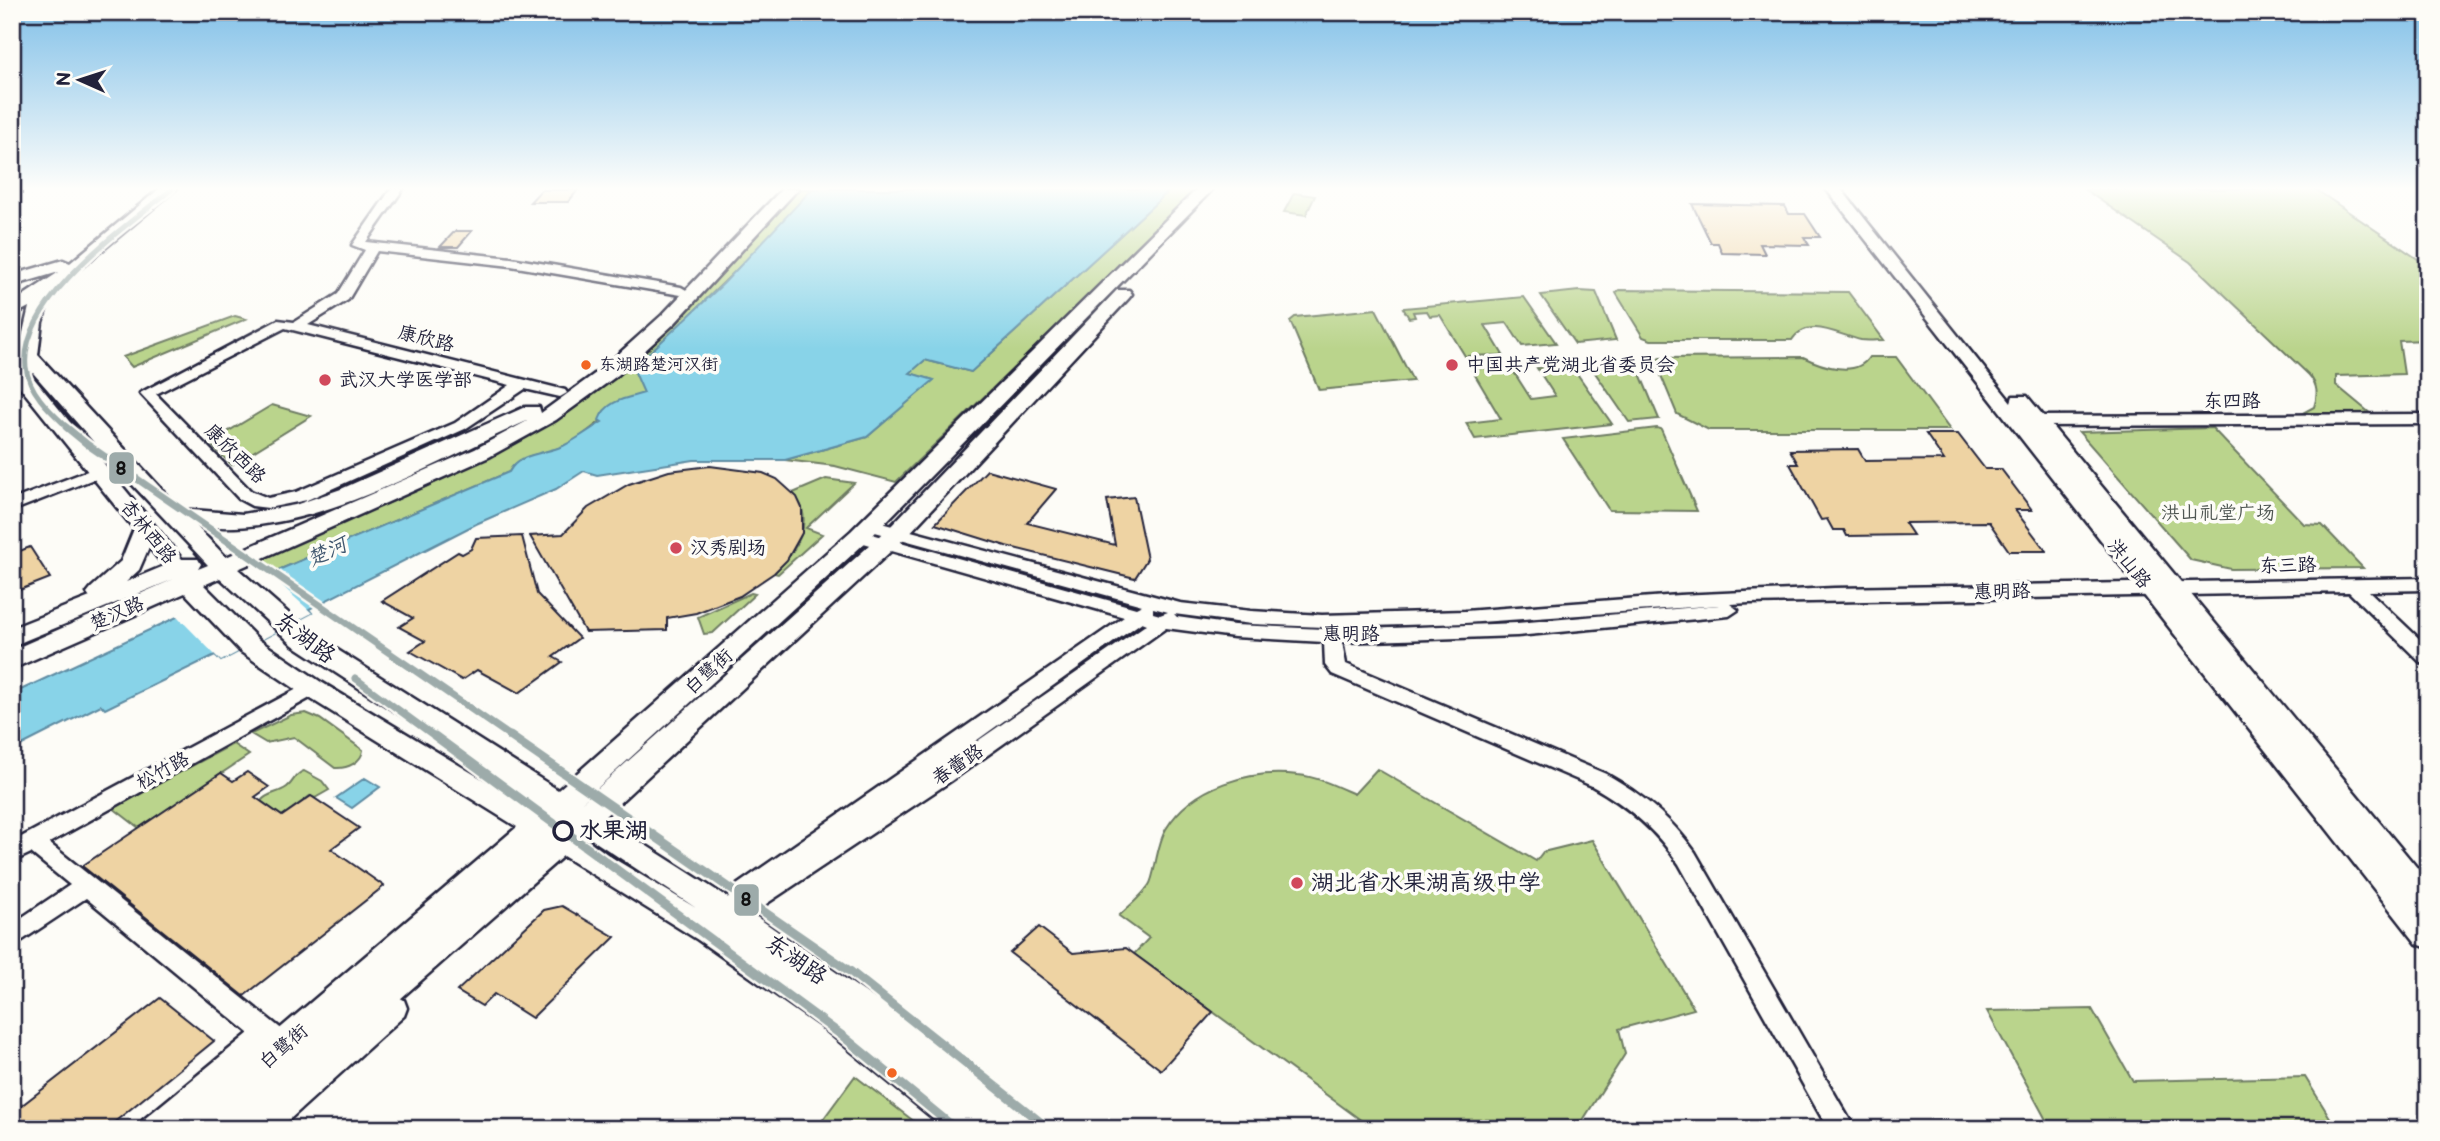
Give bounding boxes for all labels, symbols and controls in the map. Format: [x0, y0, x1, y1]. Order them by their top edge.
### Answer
north arrow [46, 46, 116, 116]
text: N [53, 71, 76, 87]
street label: 康欣路 [396, 321, 456, 357]
place label: 中国共产党湖北省委员会 [1466, 354, 1675, 377]
place label: 东湖路楚河汉街 [599, 355, 718, 375]
marker: 中国共产党湖北省委员会 [1444, 357, 1460, 373]
marker: 东湖路楚河汉街 [579, 358, 593, 372]
place label: 武汉大学医学部 [339, 369, 472, 392]
marker: 武汉大学医学部 [317, 372, 333, 388]
street label: 东四路 [2203, 390, 2261, 413]
street label: 康欣西路 [200, 419, 270, 489]
line badge: 8 [108, 451, 135, 485]
text: 8 [115, 458, 127, 481]
street label: 杏林西路 [115, 495, 181, 569]
park label: 洪山礼堂广场 [2161, 502, 2275, 525]
water label: 楚河 [303, 531, 354, 572]
street label: 洪山路 [2102, 534, 2156, 594]
place label: 汉秀剧场 [690, 537, 766, 560]
marker: 汉秀剧场 [668, 540, 684, 556]
street label: 东三路 [2259, 554, 2317, 578]
street label: 惠明路 [1973, 580, 2031, 604]
street label: 楚汉路 [86, 592, 148, 636]
street label: 东湖路 [269, 606, 341, 670]
street label: 惠明路 [1322, 623, 1380, 646]
street label: 白鹭街 [680, 644, 738, 700]
street label: 春蕾路 [928, 740, 988, 790]
street label: 松竹路 [132, 747, 194, 795]
place label: 水果湖 [579, 817, 648, 845]
marker: 水果湖 [553, 821, 573, 841]
place label: 湖北省水果湖高级中学 [1311, 869, 1541, 897]
marker: 湖北省水果湖高级中学 [1289, 875, 1305, 891]
line badge: 8 [733, 883, 760, 917]
text: 8 [740, 889, 752, 912]
street label: 东湖路 [760, 929, 832, 991]
street label: 白鹭街 [255, 1020, 313, 1074]
unlabelled marker [885, 1066, 899, 1080]

